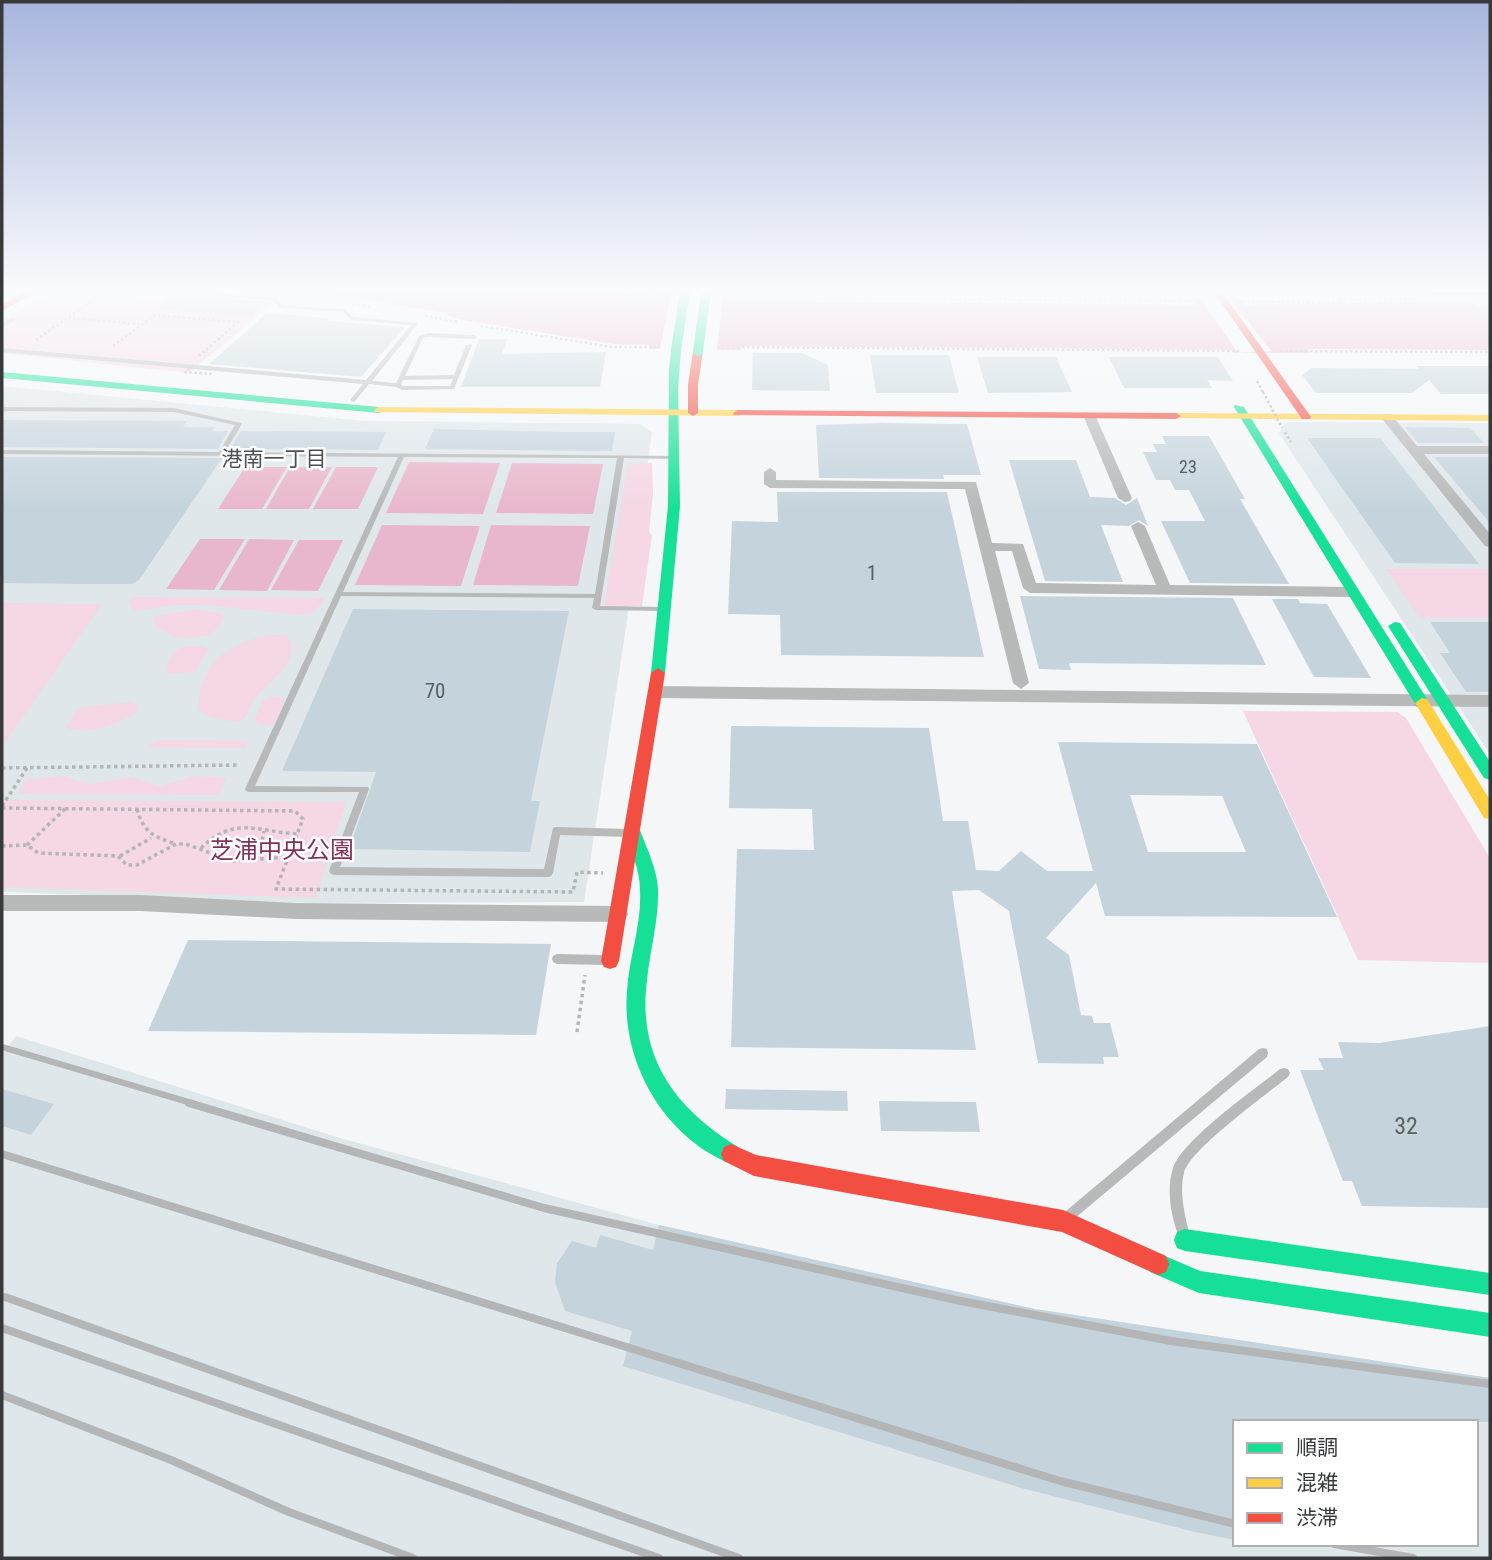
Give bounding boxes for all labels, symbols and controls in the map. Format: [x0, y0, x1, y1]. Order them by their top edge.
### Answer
district label: 港南一丁目 [222, 447, 327, 471]
house number: 23 [1179, 456, 1197, 477]
house number: 1 [867, 561, 877, 585]
house number: 70 [425, 679, 445, 703]
park label: 芝浦中央公園 [210, 836, 354, 864]
house number: 32 [1394, 1112, 1418, 1140]
legend [1233, 1420, 1478, 1546]
text: 順調 [1296, 1436, 1338, 1460]
text: 混雑 [1296, 1471, 1338, 1495]
text: 渋滞 [1296, 1506, 1338, 1530]

